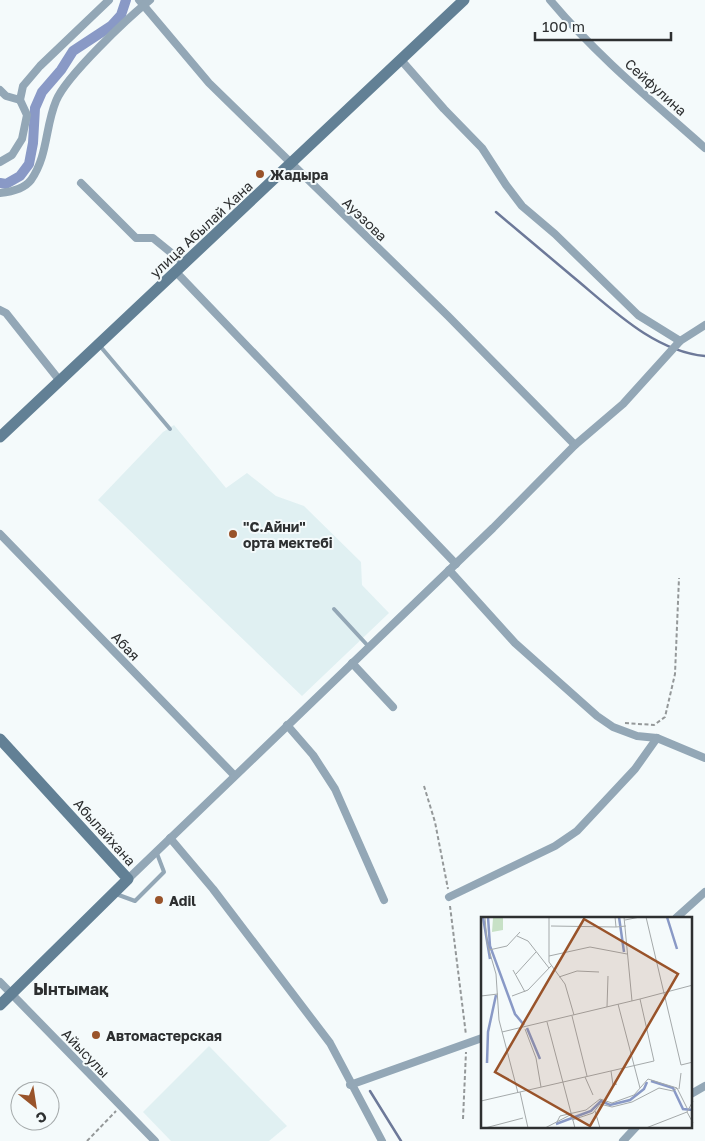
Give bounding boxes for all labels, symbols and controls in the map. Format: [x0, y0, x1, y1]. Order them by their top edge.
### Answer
scale bar [535, 10, 671, 42]
text: 100 m [542, 17, 585, 35]
street label: Сейфулина [622, 55, 690, 119]
place label: Жадыра [270, 166, 328, 183]
marker: Жадыра [254, 168, 266, 180]
street label: улица Абылай Хана [146, 177, 256, 281]
street label: Ауэзова [339, 194, 391, 244]
place label: "С.Айни" орта мектебі [243, 518, 333, 551]
marker: "С.Айни" орта мектебі [227, 528, 239, 540]
street label: Абая [108, 628, 144, 664]
street label: Абылайхана [70, 795, 140, 869]
place label: Adil [169, 892, 196, 909]
marker: Adil [153, 894, 165, 906]
inset map [481, 917, 692, 1128]
district label: Ынтымақ [33, 979, 109, 999]
street label: Айысулы [59, 1025, 113, 1081]
place label: Автомастерская [106, 1027, 222, 1044]
marker: Автомастерская [90, 1029, 102, 1041]
north arrow [10, 1081, 60, 1131]
text: С [33, 1108, 50, 1128]

